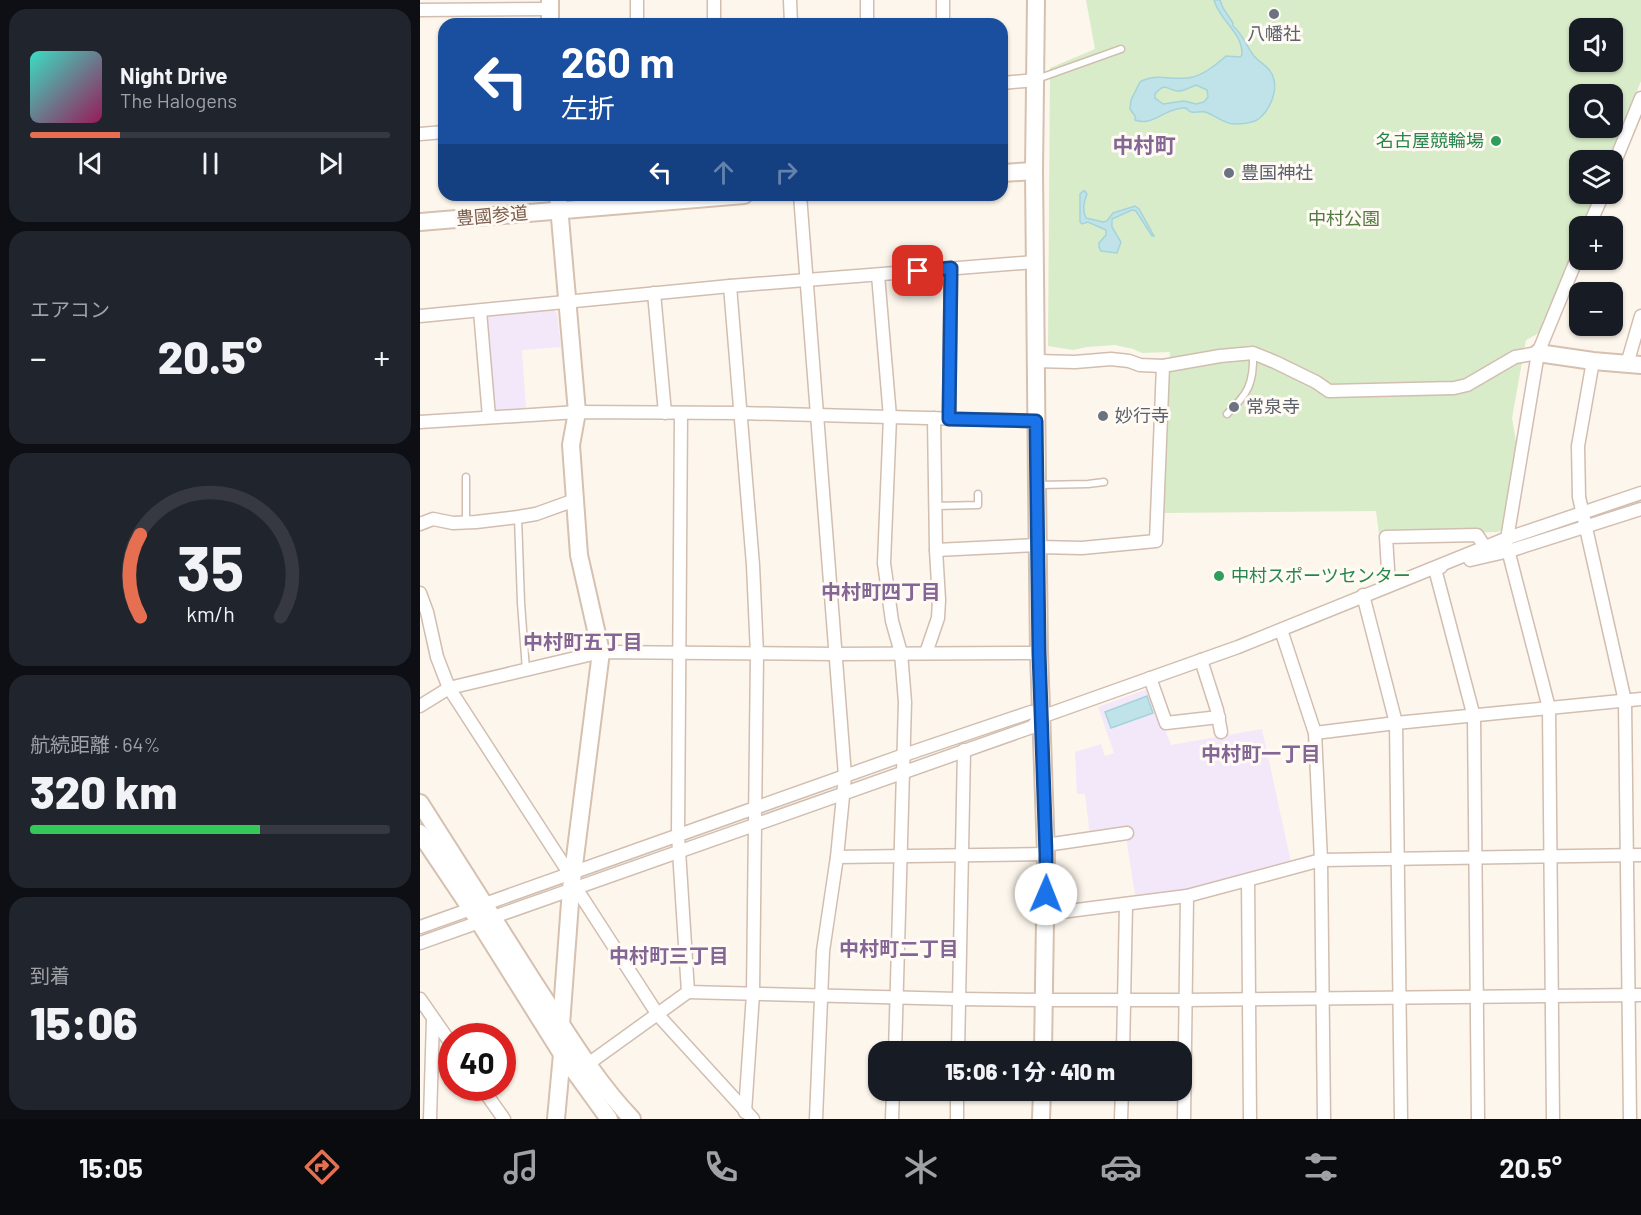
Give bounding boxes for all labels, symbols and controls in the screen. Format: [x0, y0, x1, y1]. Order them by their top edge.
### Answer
marker: 八幡社 [1267, 7, 1281, 21]
map controls [1569, 18, 1623, 336]
button: sound [1569, 18, 1623, 72]
place label: 八幡社 [1247, 22, 1301, 44]
text: 260 m [561, 36, 674, 86]
icon: left [462, 42, 540, 120]
text: Night Drive [120, 62, 228, 88]
button: search [1569, 84, 1623, 138]
text: The Halogens [120, 88, 237, 112]
text: 左折 [561, 91, 615, 123]
place label: 名古屋競輪場 [1376, 129, 1484, 151]
district label: 中村町 [1113, 132, 1176, 157]
marker: 名古屋競輪場 [1489, 134, 1503, 148]
icon: previous [74, 147, 107, 180]
icon: pause [194, 147, 227, 180]
icon: next [314, 147, 347, 180]
button: layers [1569, 150, 1623, 204]
icon: left [644, 156, 677, 189]
icon: ahead [707, 156, 740, 189]
icon: right [770, 156, 803, 189]
place label: 豊国神社 [1241, 161, 1313, 183]
marker: 豊国神社 [1222, 166, 1236, 180]
street label: 豊國参道 [455, 201, 529, 229]
park label: 中村公園 [1308, 207, 1380, 229]
button: + [1569, 216, 1623, 270]
pin [892, 245, 943, 296]
icon: arrive [901, 254, 934, 287]
button: − [1569, 282, 1623, 336]
text: エアコン [30, 297, 110, 321]
text: 20.5° [158, 329, 262, 383]
text: − [30, 337, 47, 377]
text: + [374, 337, 390, 377]
place label: 常泉寺 [1246, 395, 1300, 417]
marker: 常泉寺 [1227, 400, 1241, 414]
place label: 妙行寺 [1115, 404, 1169, 426]
marker: 妙行寺 [1096, 409, 1110, 423]
text: 35 [176, 529, 244, 603]
place label: 中村スポーツセンター [1231, 564, 1411, 586]
marker: 中村スポーツセンター [1212, 569, 1226, 583]
district label: 中村町四丁目 [821, 579, 941, 603]
text: km/h [186, 601, 234, 626]
district label: 中村町五丁目 [523, 629, 643, 653]
text: 航続距離 · 64% [30, 732, 160, 756]
district label: 中村町一丁目 [1201, 741, 1321, 765]
text: 320 km [30, 764, 177, 818]
position arrow [1014, 862, 1078, 926]
district label: 中村町二丁目 [839, 936, 959, 960]
district label: 中村町三丁目 [609, 943, 729, 967]
text: 到着 [30, 963, 70, 987]
text: 15:06 [30, 995, 138, 1049]
speed limit sign: 40 [438, 1023, 516, 1101]
text: 15:06 · 1 分 · 410 m [945, 1058, 1115, 1084]
icon: directions [301, 1146, 343, 1188]
icon: music [500, 1146, 542, 1188]
icon: phone [700, 1146, 742, 1188]
icon: climate [900, 1146, 942, 1188]
icon: car [1100, 1146, 1142, 1188]
icon: filters [1300, 1146, 1342, 1188]
text: 15:05 [79, 1151, 143, 1183]
text: 20.5° [1499, 1151, 1562, 1183]

